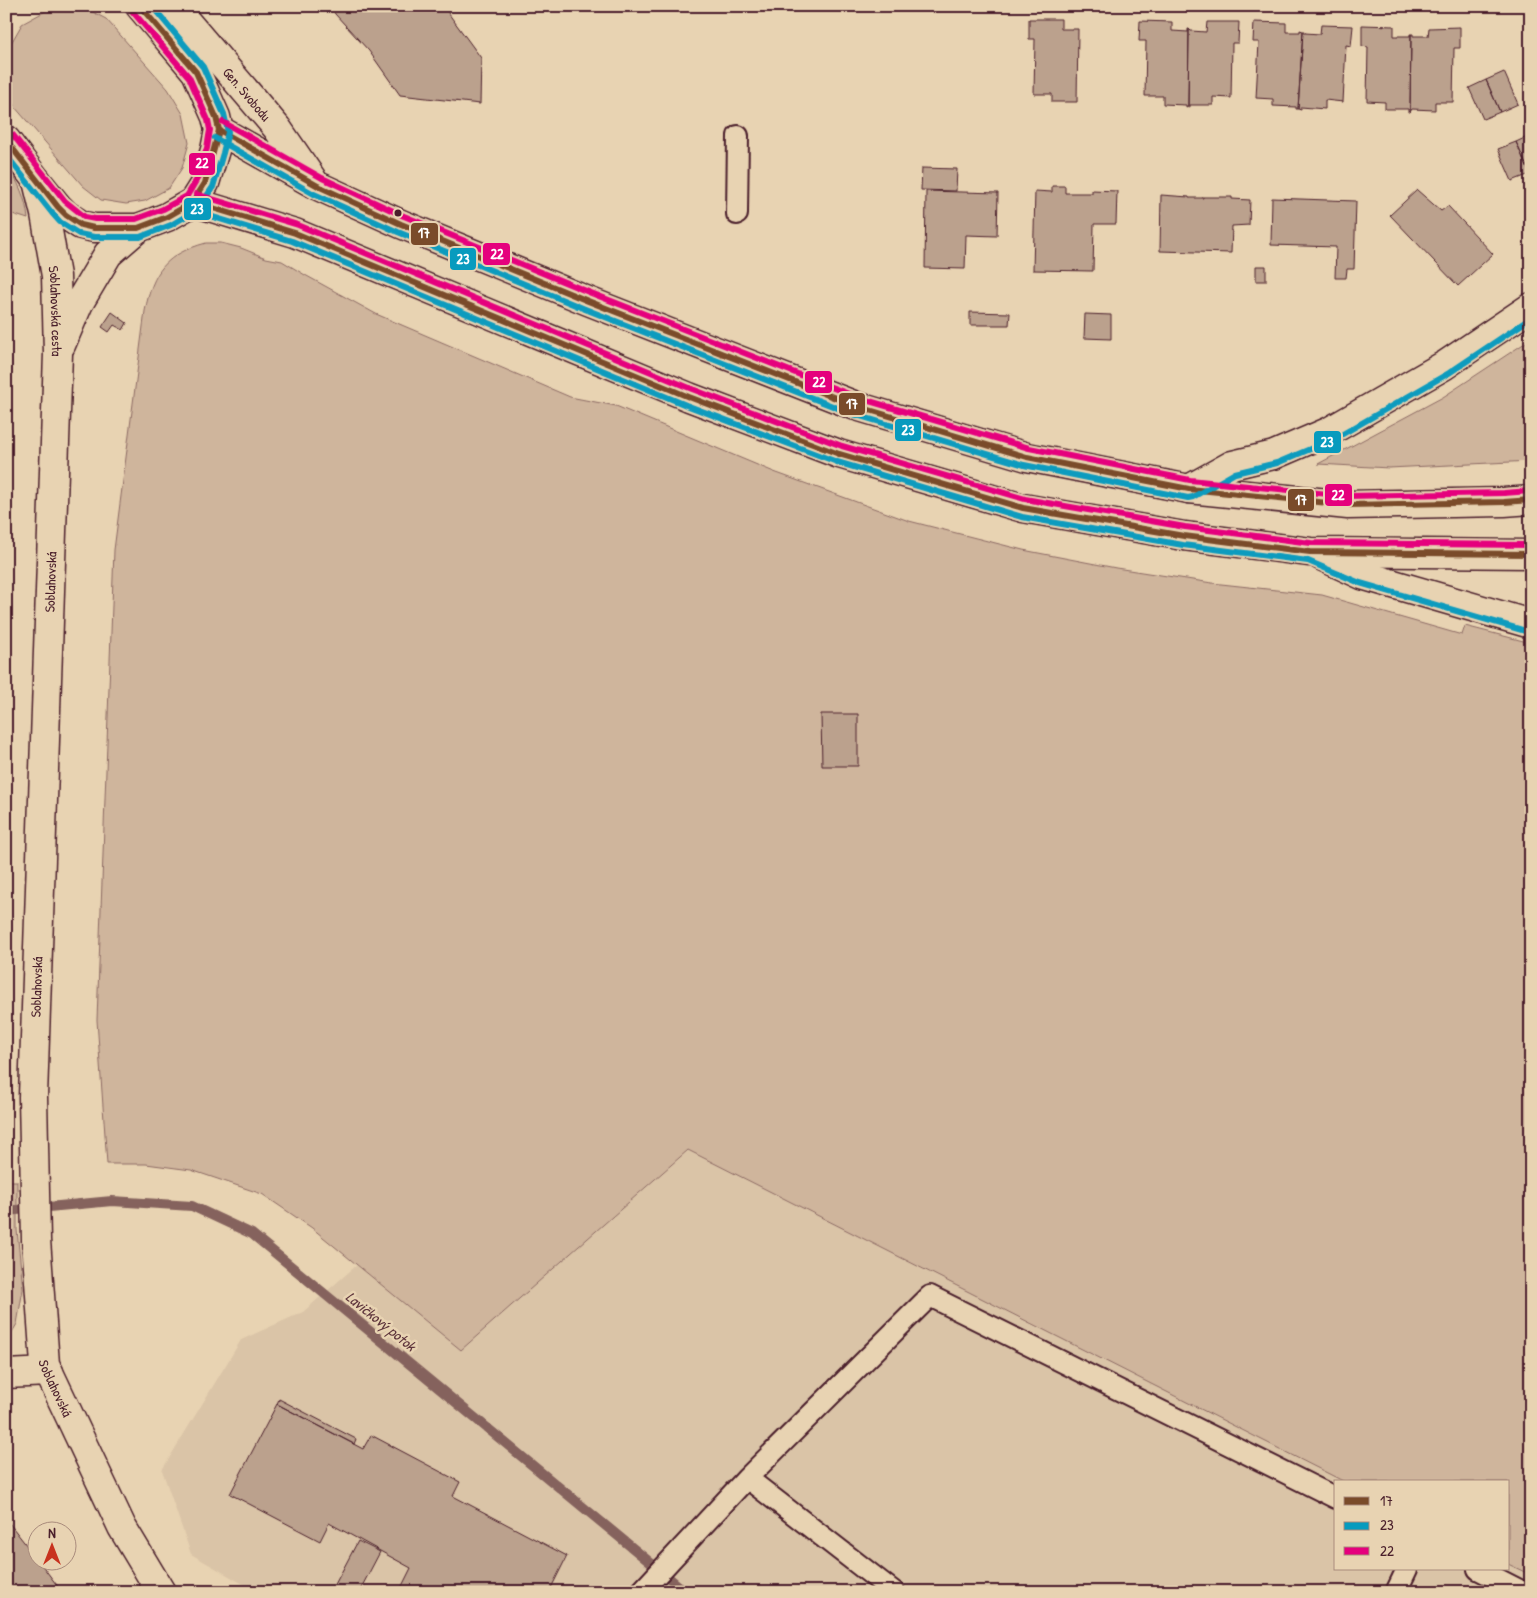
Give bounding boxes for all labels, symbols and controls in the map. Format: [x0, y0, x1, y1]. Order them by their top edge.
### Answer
street label: Gen. Svobodu [219, 63, 276, 125]
line badge: 22 [188, 152, 216, 176]
text: 22 [195, 153, 209, 172]
line badge: 23 [183, 197, 212, 221]
text: 23 [191, 199, 204, 218]
unlabelled marker [393, 208, 403, 218]
line badge: 17 [410, 222, 439, 246]
text: 17 [418, 223, 430, 242]
line badge: 22 [482, 242, 511, 266]
text: 22 [490, 244, 504, 263]
line badge: 23 [449, 247, 477, 271]
text: 23 [457, 249, 470, 268]
street label: Soblahovská cesta [45, 264, 68, 357]
line badge: 22 [804, 370, 833, 394]
text: 22 [812, 372, 826, 391]
line badge: 17 [838, 392, 866, 416]
text: 17 [846, 394, 858, 413]
line badge: 23 [894, 418, 922, 442]
text: 23 [902, 420, 915, 439]
line badge: 23 [1313, 430, 1342, 454]
text: 23 [1321, 432, 1334, 451]
line badge: 22 [1324, 483, 1353, 507]
text: 22 [1331, 485, 1345, 504]
line badge: 17 [1287, 488, 1315, 512]
text: 17 [1295, 490, 1307, 509]
street label: Soblahovská [39, 551, 61, 613]
street label: Soblahovská [25, 956, 47, 1018]
water label: Lavičkový potok [342, 1286, 422, 1357]
street label: Soblahovská [35, 1359, 78, 1420]
legend [1334, 1480, 1510, 1570]
text: 17 [1380, 1490, 1393, 1511]
text: 23 [1380, 1514, 1394, 1535]
north arrow [28, 1520, 78, 1570]
text: N [48, 1523, 56, 1542]
text: 22 [1380, 1540, 1394, 1561]

